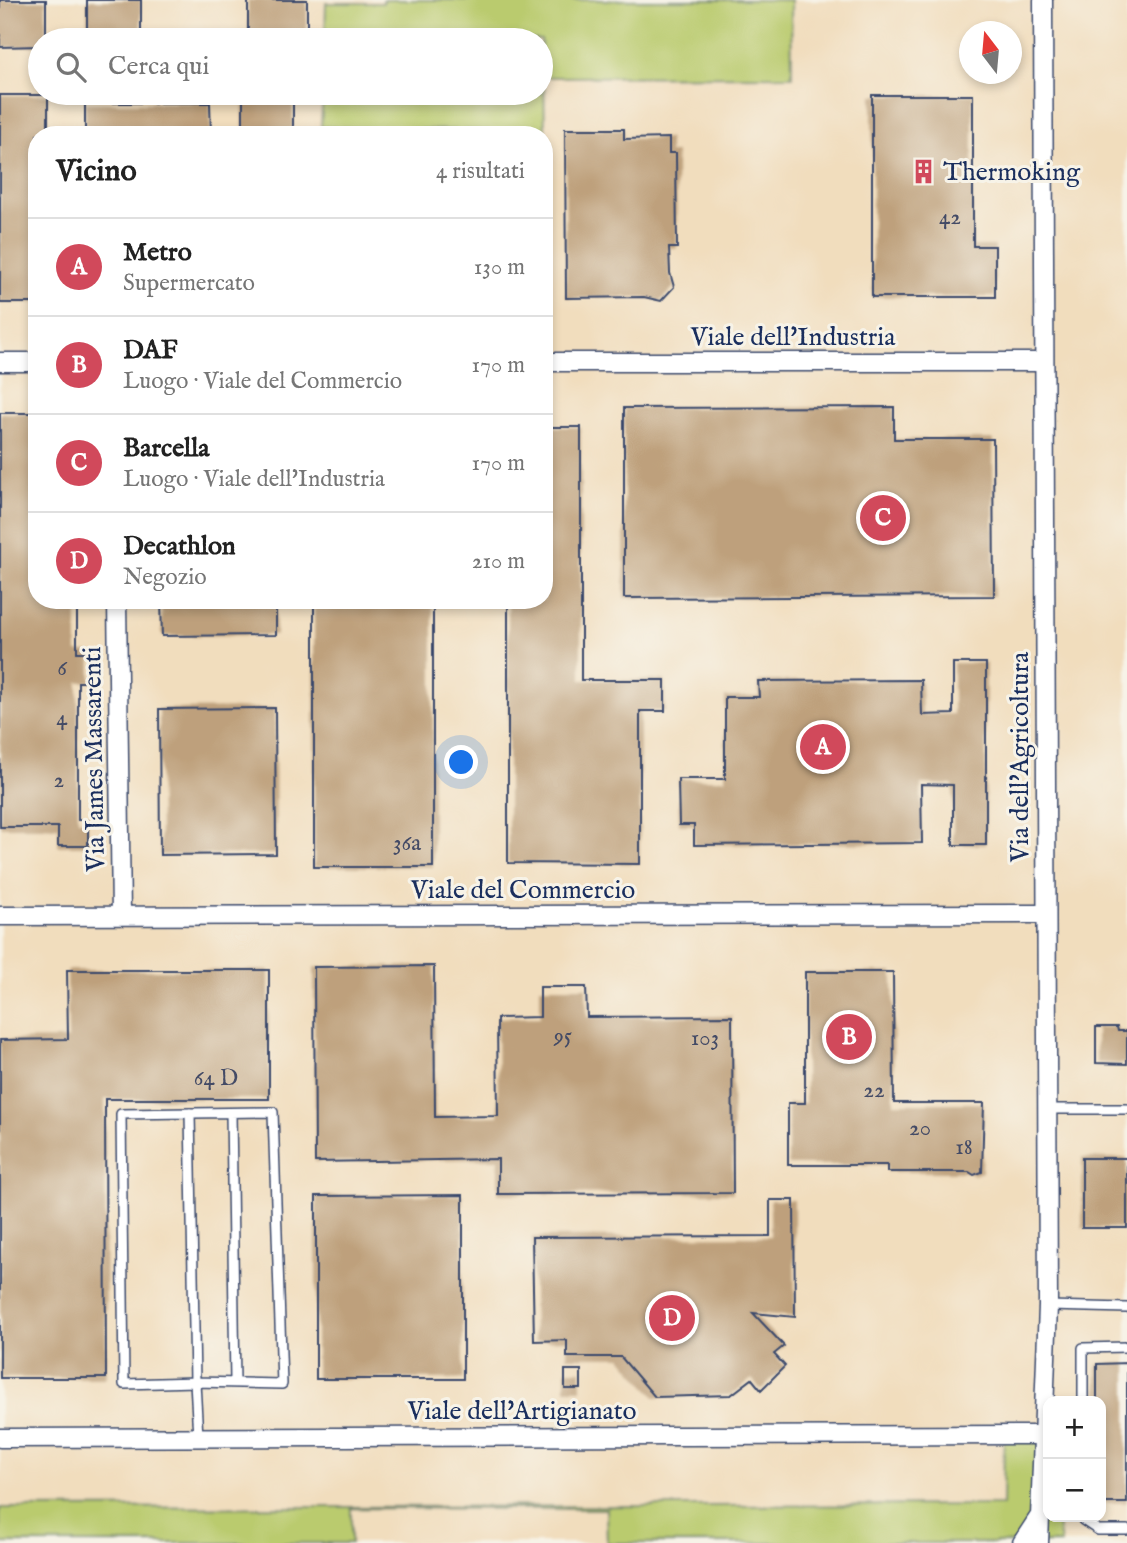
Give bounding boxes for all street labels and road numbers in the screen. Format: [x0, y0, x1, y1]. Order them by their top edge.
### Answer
street label: Viale dell'Industria [689, 321, 896, 354]
street label: Via James Massarenti [76, 646, 113, 873]
street label: Via dell'Agricoltura [1004, 651, 1037, 863]
street label: Viale del Commercio [410, 874, 635, 907]
street label: Viale dell'Artigianato [406, 1395, 637, 1428]

